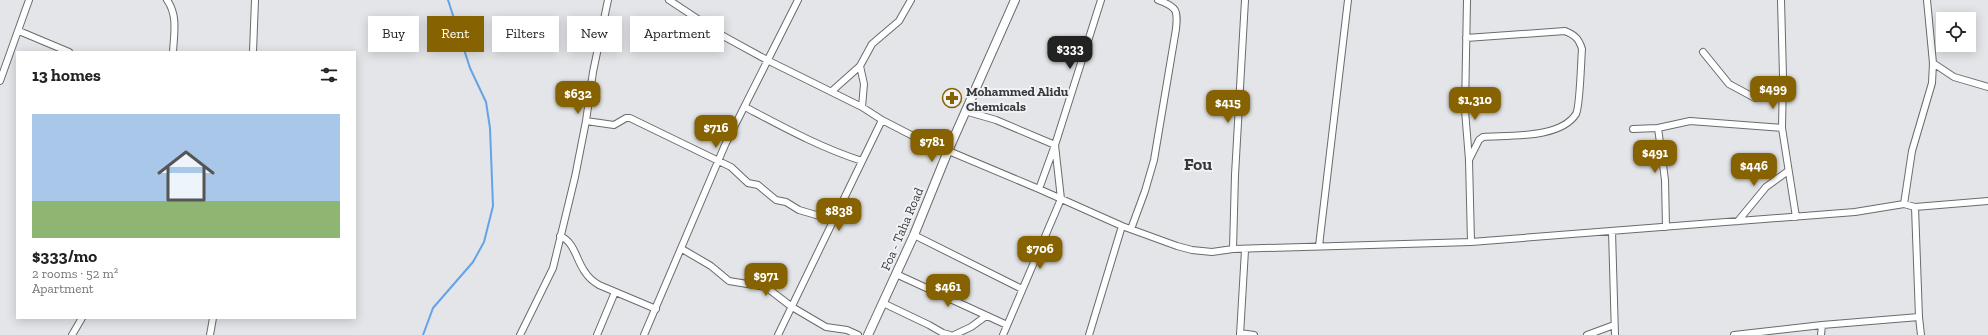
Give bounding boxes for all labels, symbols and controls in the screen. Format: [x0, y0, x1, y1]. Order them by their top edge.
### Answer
map controls [1936, 12, 1976, 52]
button: locate [1936, 12, 1976, 52]
chip: Buy [368, 16, 419, 52]
chip: Rent [427, 16, 484, 52]
chip: Filters [492, 16, 559, 52]
chip: New [567, 16, 622, 52]
chip: Apartment [630, 16, 724, 52]
pin: $333 [1046, 36, 1094, 70]
text: $333 [1056, 41, 1084, 56]
icon: filters [318, 64, 340, 86]
text: 13 homes [32, 65, 101, 85]
pin: $499 [1749, 76, 1797, 110]
pin: $632 [554, 81, 602, 115]
text: $499 [1759, 81, 1787, 96]
place label: Mohammed Alidu Chemicals [966, 84, 1069, 114]
text: $632 [564, 86, 592, 101]
pharmacy icon: Mohammed Alidu Chemicals [941, 87, 963, 109]
pin: $1,310 [1442, 87, 1508, 121]
pin: $415 [1204, 90, 1252, 124]
text: $1,310 [1458, 92, 1492, 107]
text: $415 [1215, 95, 1241, 110]
pin: $716 [692, 115, 740, 149]
text: $716 [703, 120, 729, 135]
pin: $781 [908, 129, 956, 163]
text: $781 [919, 134, 945, 149]
icon: home [150, 140, 222, 212]
pin: $491 [1631, 140, 1679, 174]
text: $491 [1642, 145, 1668, 160]
pin: $446 [1730, 153, 1778, 187]
district label: Fou [1184, 154, 1212, 174]
text: $446 [1740, 158, 1768, 173]
street label: Foa - Taha Road [878, 185, 926, 273]
pin: $838 [815, 198, 863, 232]
text: $838 [825, 203, 853, 218]
pin: $706 [1016, 236, 1064, 270]
text: $706 [1026, 241, 1054, 256]
text: $333/mo [32, 246, 97, 266]
pin: $971 [742, 263, 790, 297]
text: 2 rooms · 52 m² [32, 266, 118, 281]
text: $971 [753, 268, 779, 283]
pin: $461 [924, 274, 972, 308]
text: $461 [935, 279, 961, 294]
text: Apartment [32, 281, 94, 296]

